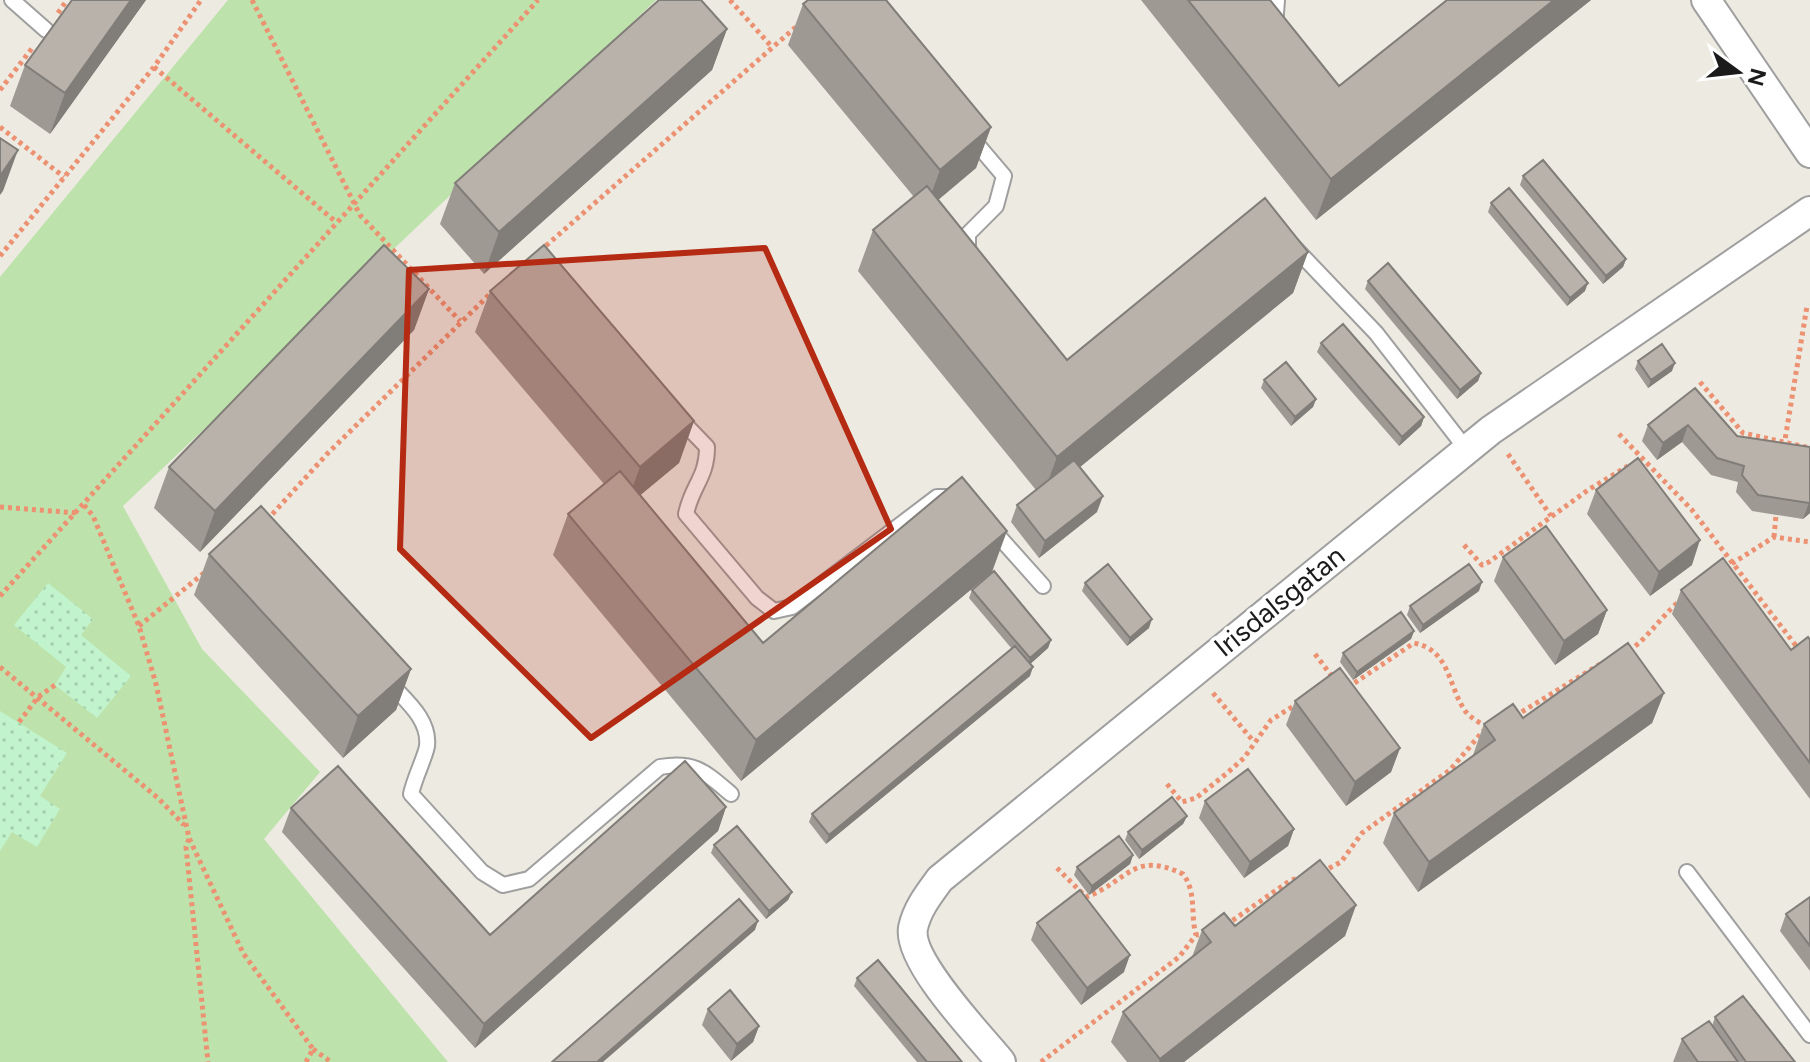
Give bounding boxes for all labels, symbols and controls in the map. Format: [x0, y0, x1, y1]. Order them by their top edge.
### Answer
north arrow [1698, 32, 1778, 112]
text: N [1742, 65, 1772, 89]
street label: Irisdalsgatan [1207, 538, 1351, 664]

